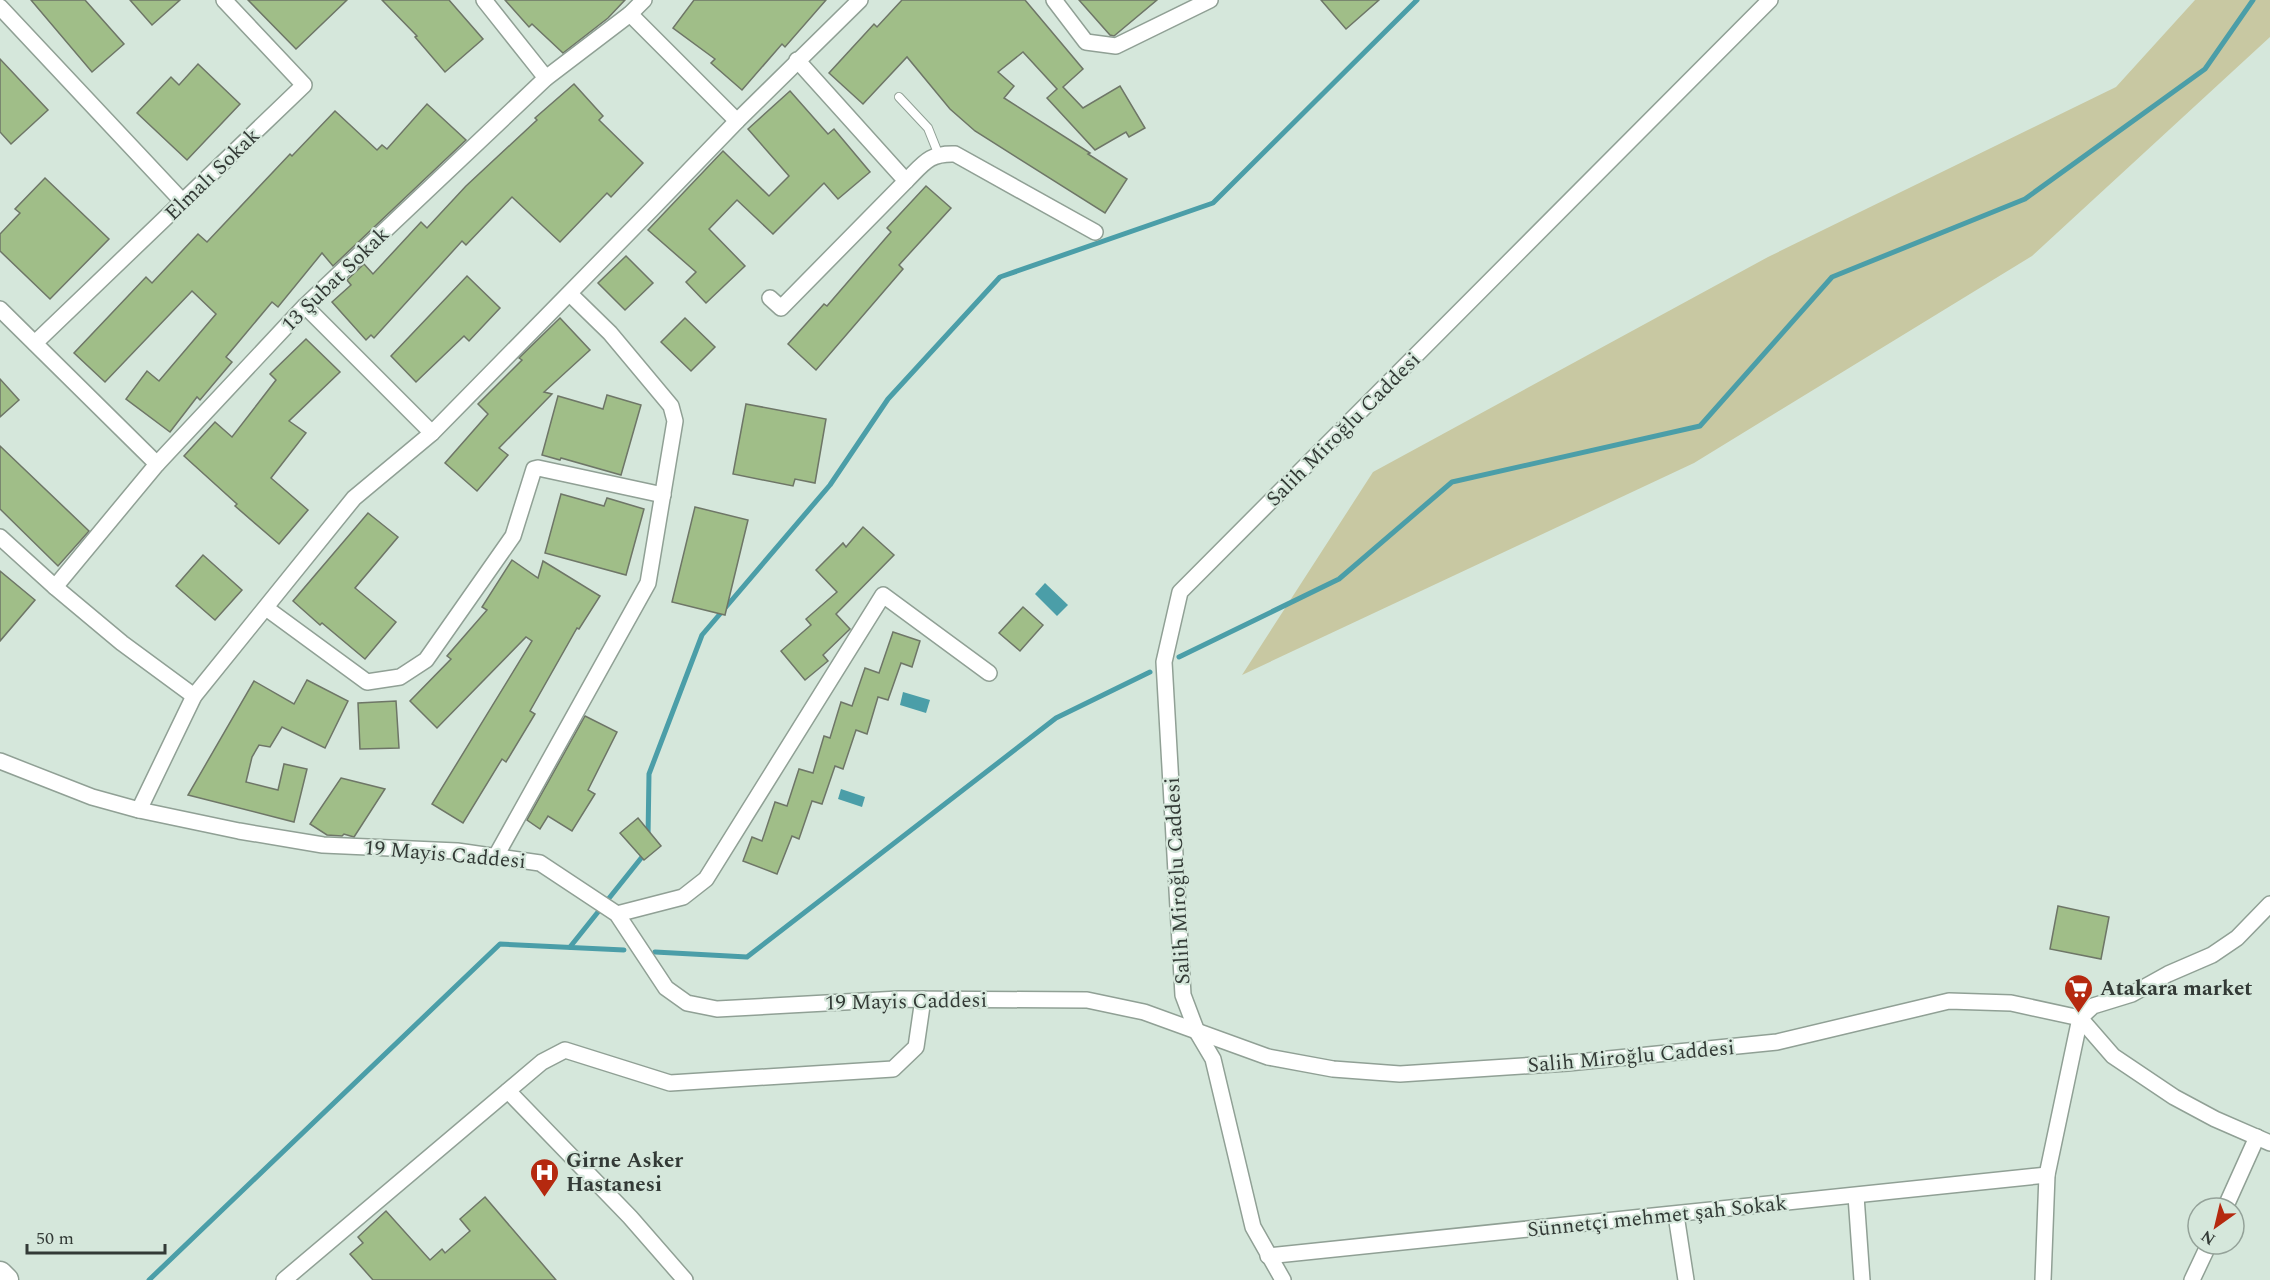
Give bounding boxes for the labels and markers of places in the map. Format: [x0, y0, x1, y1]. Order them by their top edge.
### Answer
supermarket icon: Atakara market [2063, 972, 2095, 1014]
place label: Atakara market [2100, 973, 2252, 1005]
place label: Girne Asker Hastanesi [566, 1145, 683, 1201]
hospital icon: Girne Asker Hastanesi [529, 1156, 561, 1198]

